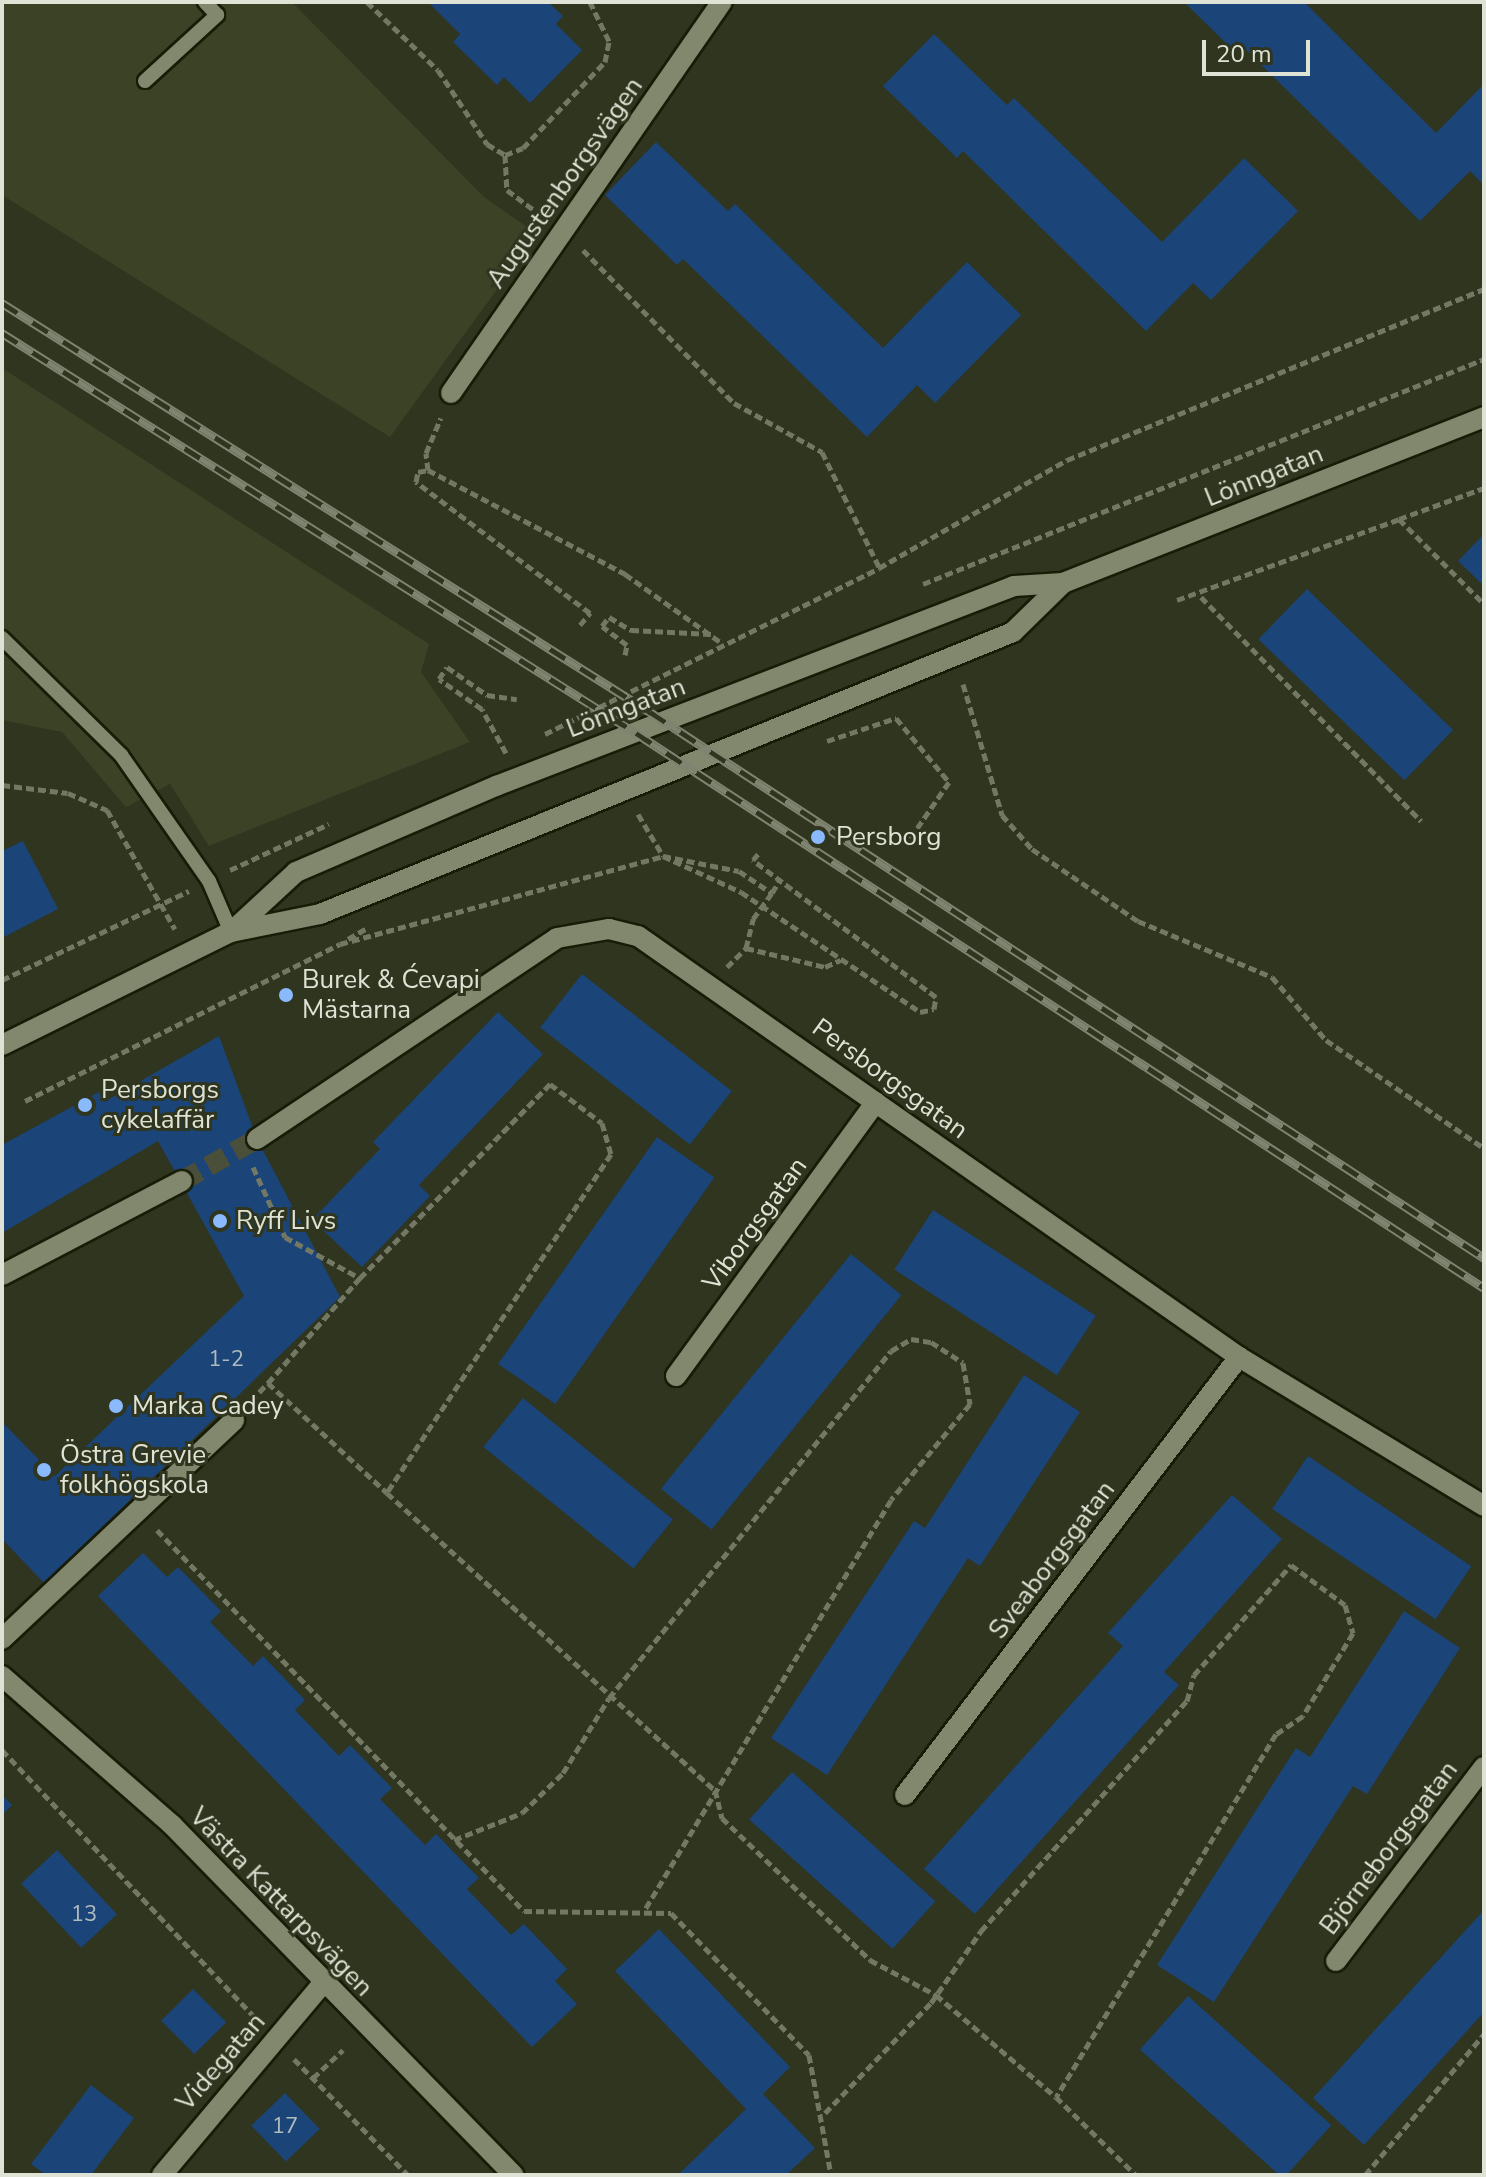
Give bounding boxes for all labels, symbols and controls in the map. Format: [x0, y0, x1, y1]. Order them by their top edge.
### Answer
scale bar [1206, 24, 1314, 74]
text: 20 m [1216, 38, 1272, 70]
street label: Augustenborgsvägen [480, 72, 650, 294]
street label: Lönngatan [1200, 438, 1328, 514]
street label: Lönngatan [562, 671, 690, 745]
place label: Persborg [836, 821, 941, 853]
marker: Persborg [807, 826, 829, 848]
place label: Burek & Ćevapi Mästarna [302, 964, 480, 1026]
marker: Burek & Ćevapi Mästarna [277, 986, 295, 1004]
street label: Persborgsgatan [806, 1012, 974, 1146]
place label: Persborgs cykelaffär [101, 1074, 219, 1136]
marker: Persborgs cykelaffär [76, 1096, 94, 1114]
street label: Viborgsgatan [696, 1151, 814, 1297]
place label: Ryff Livs [236, 1205, 336, 1237]
marker: Ryff Livs [211, 1212, 229, 1230]
house number: 1-2 [208, 1347, 244, 1373]
place label: Marka Cadey [132, 1390, 284, 1422]
marker: Marka Cadey [107, 1397, 125, 1415]
place label: Östra Grevie folkhögskola [60, 1439, 209, 1500]
marker: Östra Grevie folkhögskola [35, 1461, 53, 1479]
street label: Sveaborgsgatan [982, 1475, 1122, 1645]
street label: Björneborgsgatan [1314, 1755, 1464, 1941]
street label: Västra Kattarpsvägen [183, 1801, 379, 2003]
house number: 13 [71, 1902, 97, 1928]
street label: Videgatan [170, 2007, 272, 2117]
house number: 17 [272, 2114, 298, 2140]

